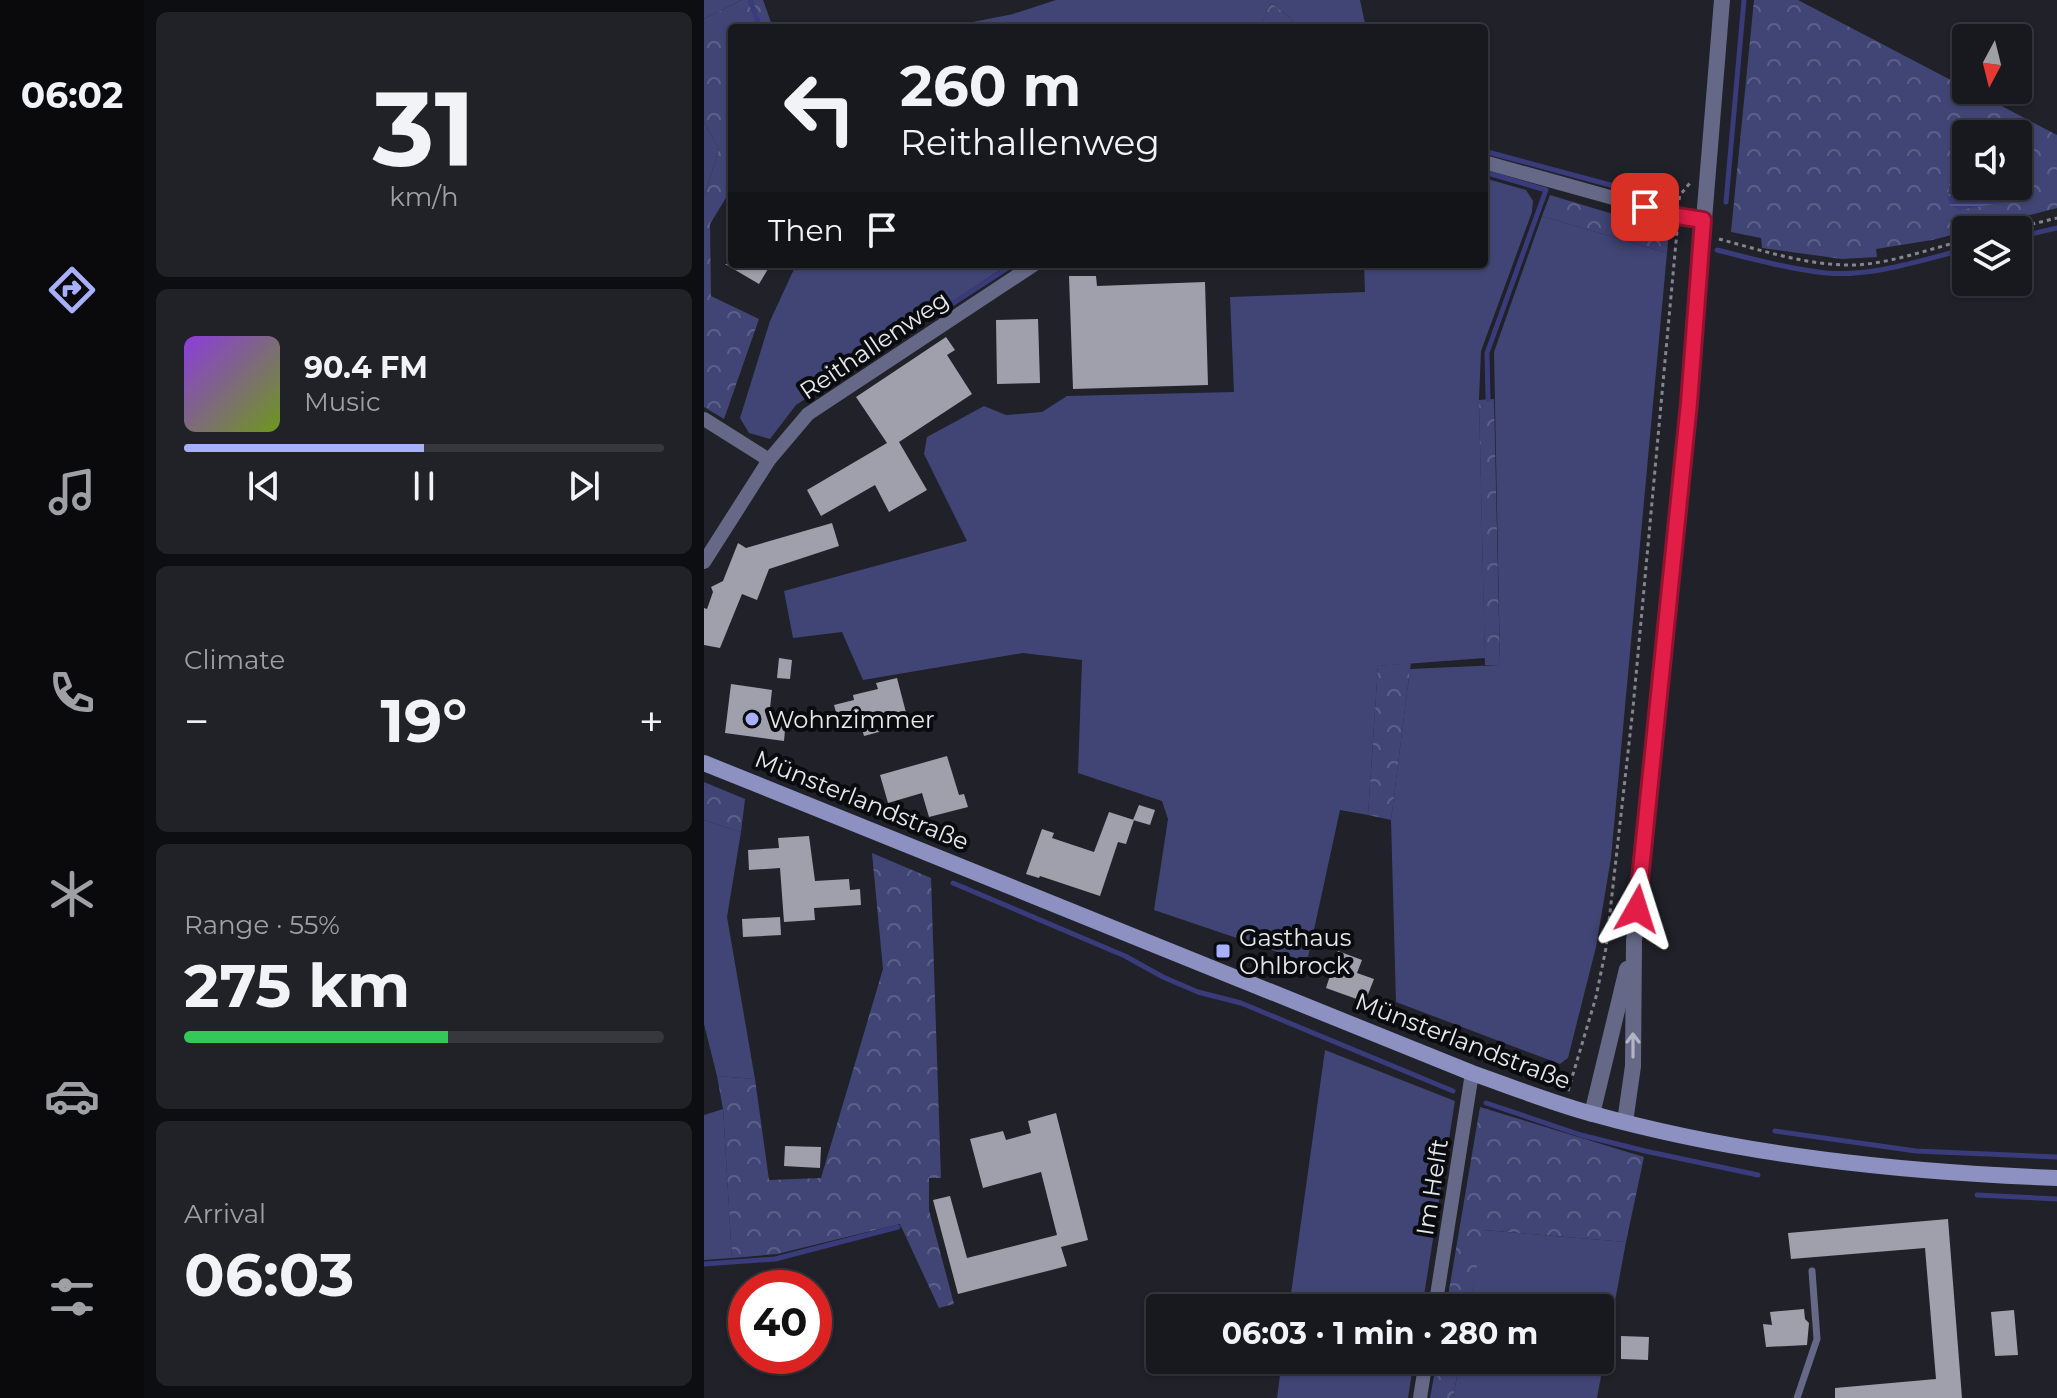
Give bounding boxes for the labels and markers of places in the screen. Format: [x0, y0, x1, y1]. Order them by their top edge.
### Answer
pin [1611, 173, 1679, 241]
place label: Wohnzimmer [768, 705, 935, 734]
marker: Wohnzimmer [743, 710, 761, 728]
place label: Gasthaus Ohlbrock [1239, 923, 1351, 980]
marker: Gasthaus Ohlbrock [1214, 942, 1232, 960]

